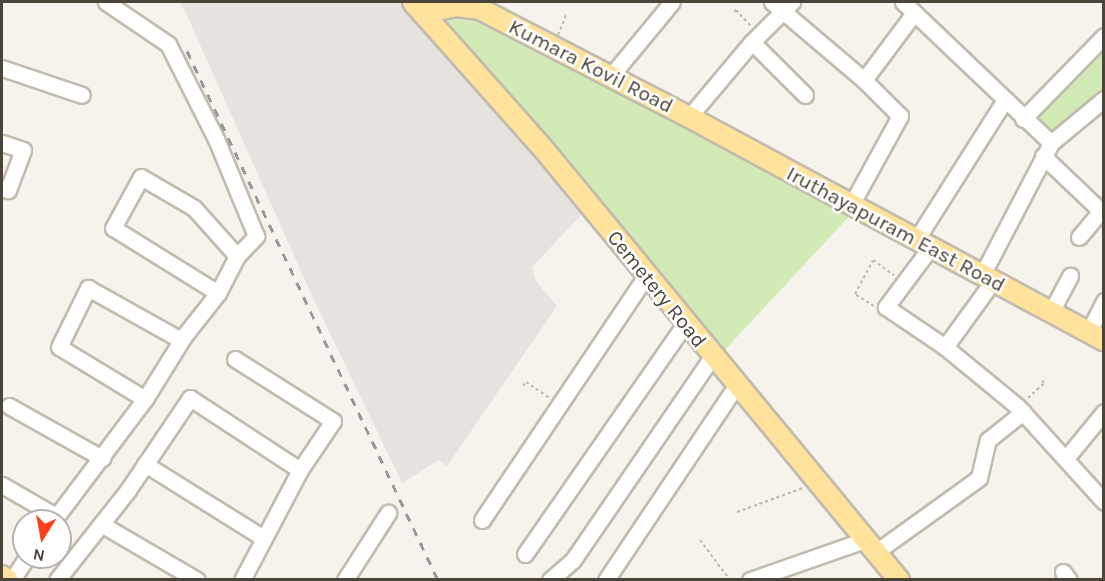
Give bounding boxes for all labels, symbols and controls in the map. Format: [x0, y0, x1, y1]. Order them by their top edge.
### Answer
street label: Kumara Kovil Road [505, 14, 677, 118]
street label: Iruthayapuram East Road [782, 161, 1010, 297]
street label: Cemetery Road [602, 225, 712, 353]
north arrow [12, 509, 72, 569]
text: N [31, 545, 46, 566]

